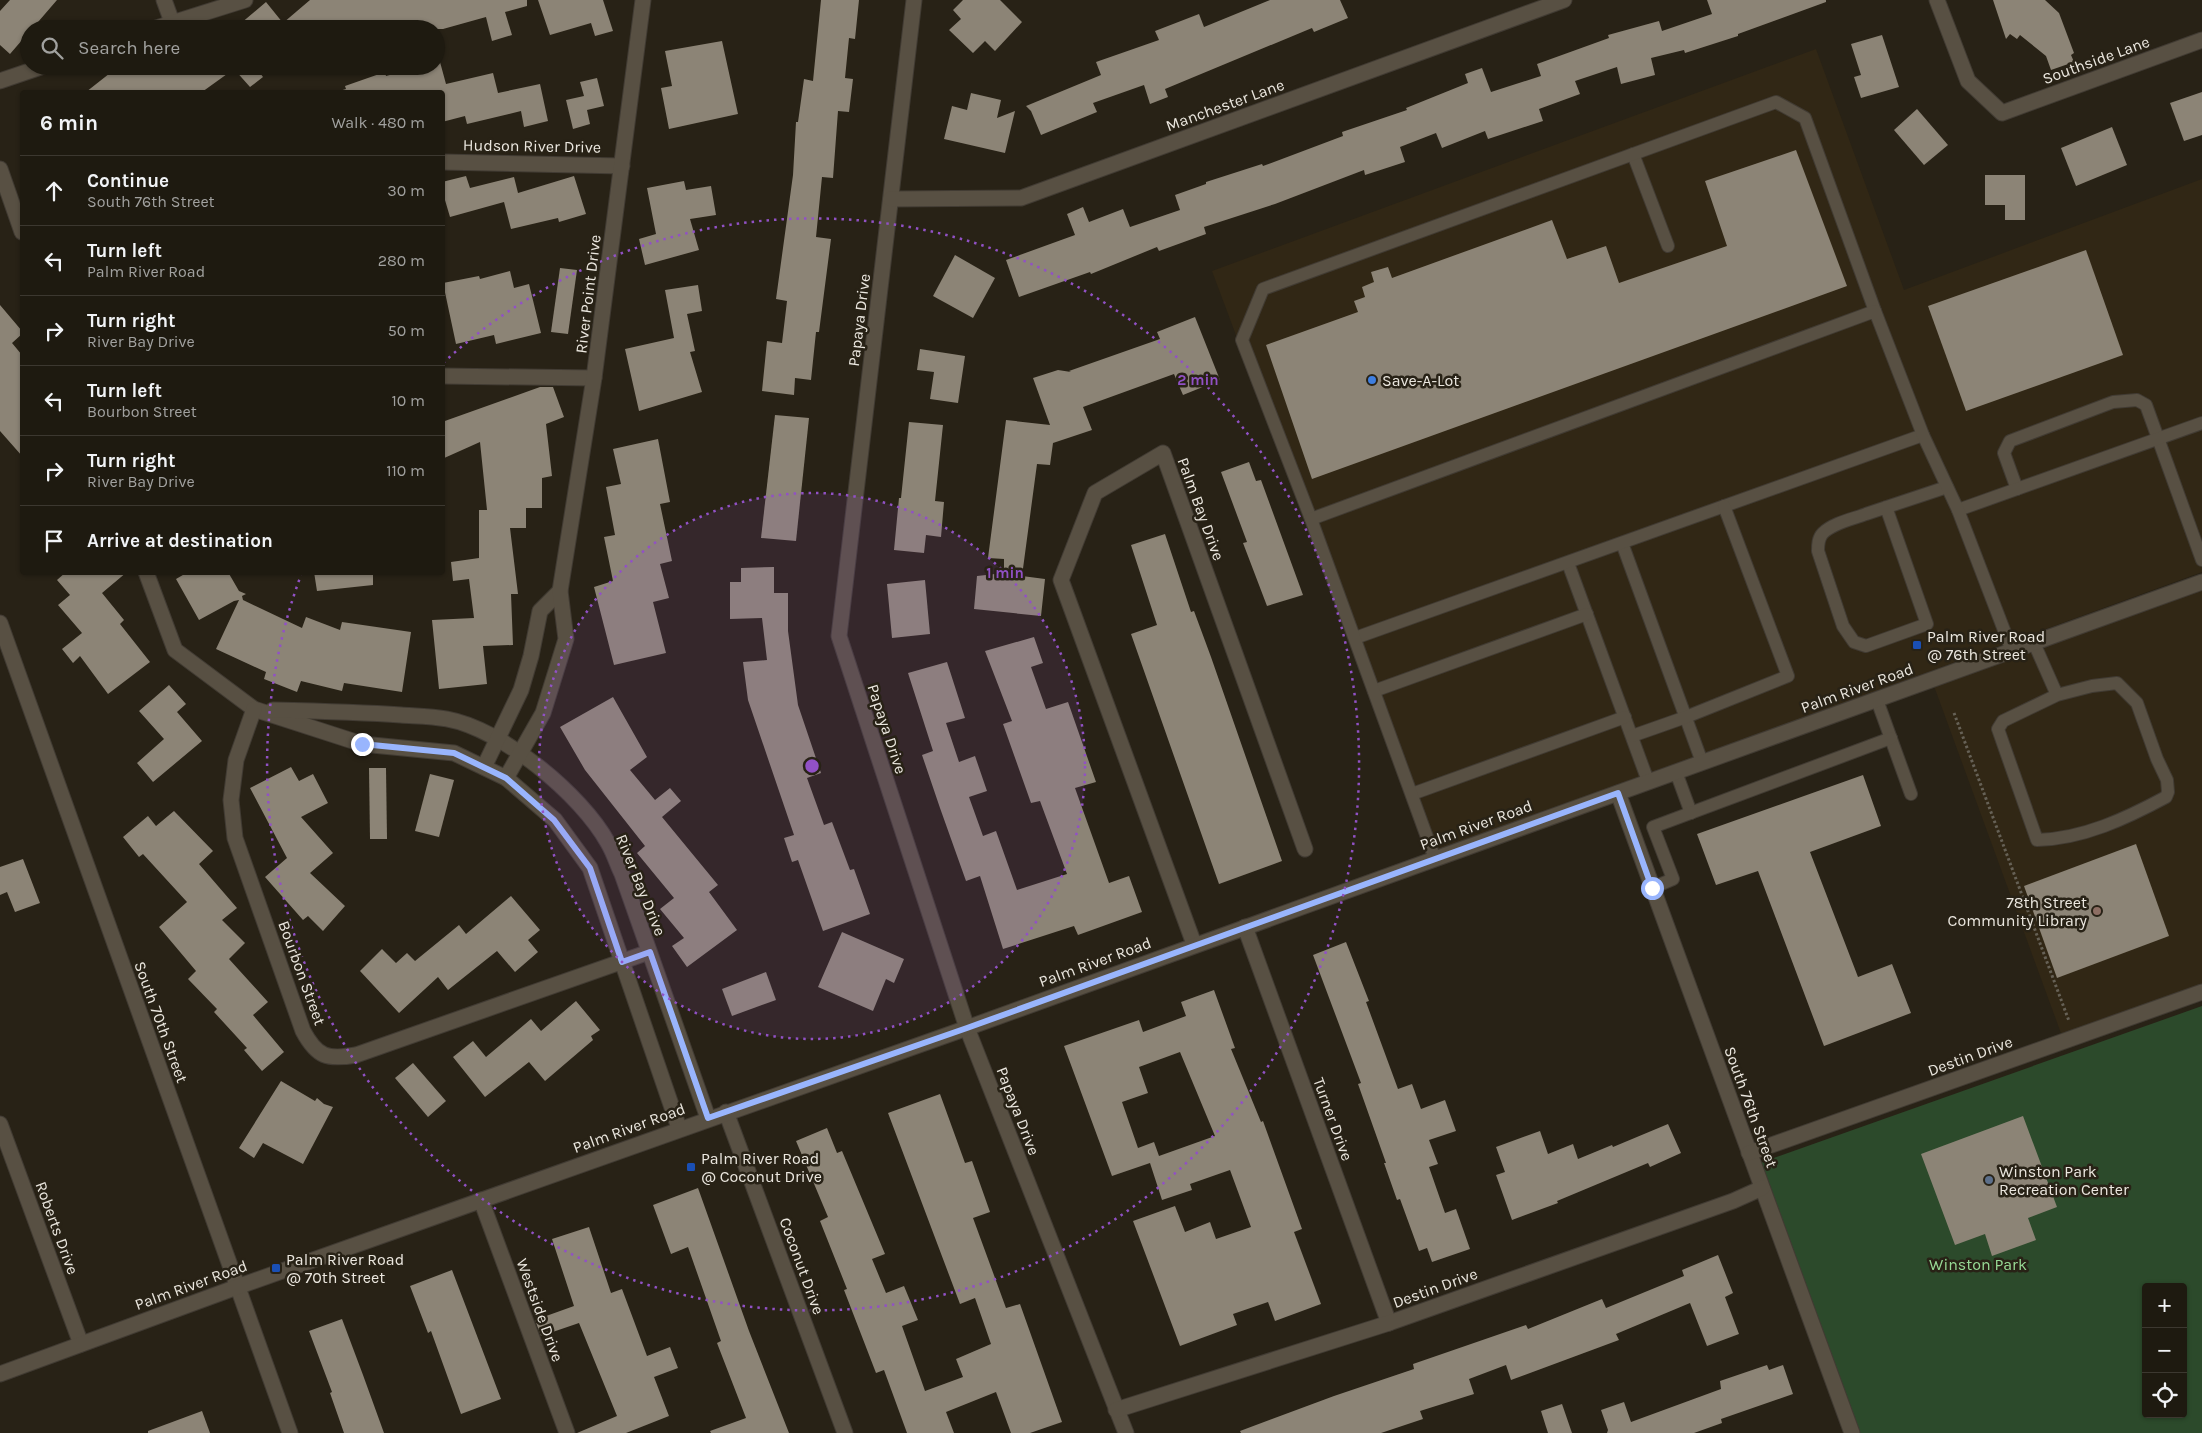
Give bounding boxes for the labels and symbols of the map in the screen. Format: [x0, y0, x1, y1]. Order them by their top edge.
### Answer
street label: Southside Lane [2040, 32, 2152, 88]
street label: Manchester Lane [1163, 75, 1287, 135]
street label: Hudson River Drive [463, 135, 601, 157]
street label: River Point Drive [571, 233, 605, 355]
street label: Papaya Drive [844, 273, 874, 367]
text: 2 min [1177, 371, 1219, 389]
place label: Save-A-Lot [1382, 371, 1459, 390]
marker: Save-A-Lot [1366, 374, 1378, 386]
street label: Palm Bay Drive [1174, 455, 1228, 563]
text: 1 min [986, 564, 1024, 582]
place label: Palm River Road @ 76th Street [1927, 627, 2045, 664]
marker: Palm River Road @ 76th Street [1911, 639, 1923, 651]
street label: Palm River Road [1798, 659, 1916, 717]
street label: Papaya Drive [864, 682, 910, 776]
route end [351, 733, 374, 756]
centre of rings [803, 757, 821, 775]
street label: Palm River Road [1417, 796, 1535, 854]
street label: River Bay Drive [612, 831, 670, 939]
route start [1641, 877, 1664, 900]
place label: 78th Street Community Library [1948, 893, 2088, 930]
marker: 78th Street Community Library [2091, 905, 2103, 917]
street label: Bourbon Street [274, 918, 330, 1028]
street label: Palm River Road [1036, 933, 1154, 991]
street label: South 70th Street [130, 959, 192, 1085]
street label: Destin Drive [1925, 1032, 2015, 1080]
street label: South 76th Street [1720, 1044, 1782, 1170]
street label: Papaya Drive [992, 1064, 1044, 1158]
street label: Turner Drive [1309, 1075, 1357, 1163]
street label: Palm River Road [570, 1099, 688, 1157]
place label: Palm River Road @ Coconut Drive [701, 1149, 822, 1186]
marker: Palm River Road @ Coconut Drive [685, 1161, 697, 1173]
place label: Winston Park Recreation Center [1999, 1162, 2129, 1199]
marker: Winston Park Recreation Center [1983, 1174, 1995, 1186]
street label: Roberts Drive [31, 1179, 83, 1277]
street label: Coconut Drive [776, 1215, 828, 1317]
place label: Palm River Road @ 70th Street [286, 1250, 404, 1287]
park label: Winston Park [1929, 1255, 2027, 1274]
street label: Palm River Road [132, 1256, 250, 1314]
street label: Westside Drive [513, 1256, 567, 1364]
marker: Palm River Road @ 70th Street [270, 1262, 282, 1274]
street label: Destin Drive [1390, 1264, 1480, 1312]

